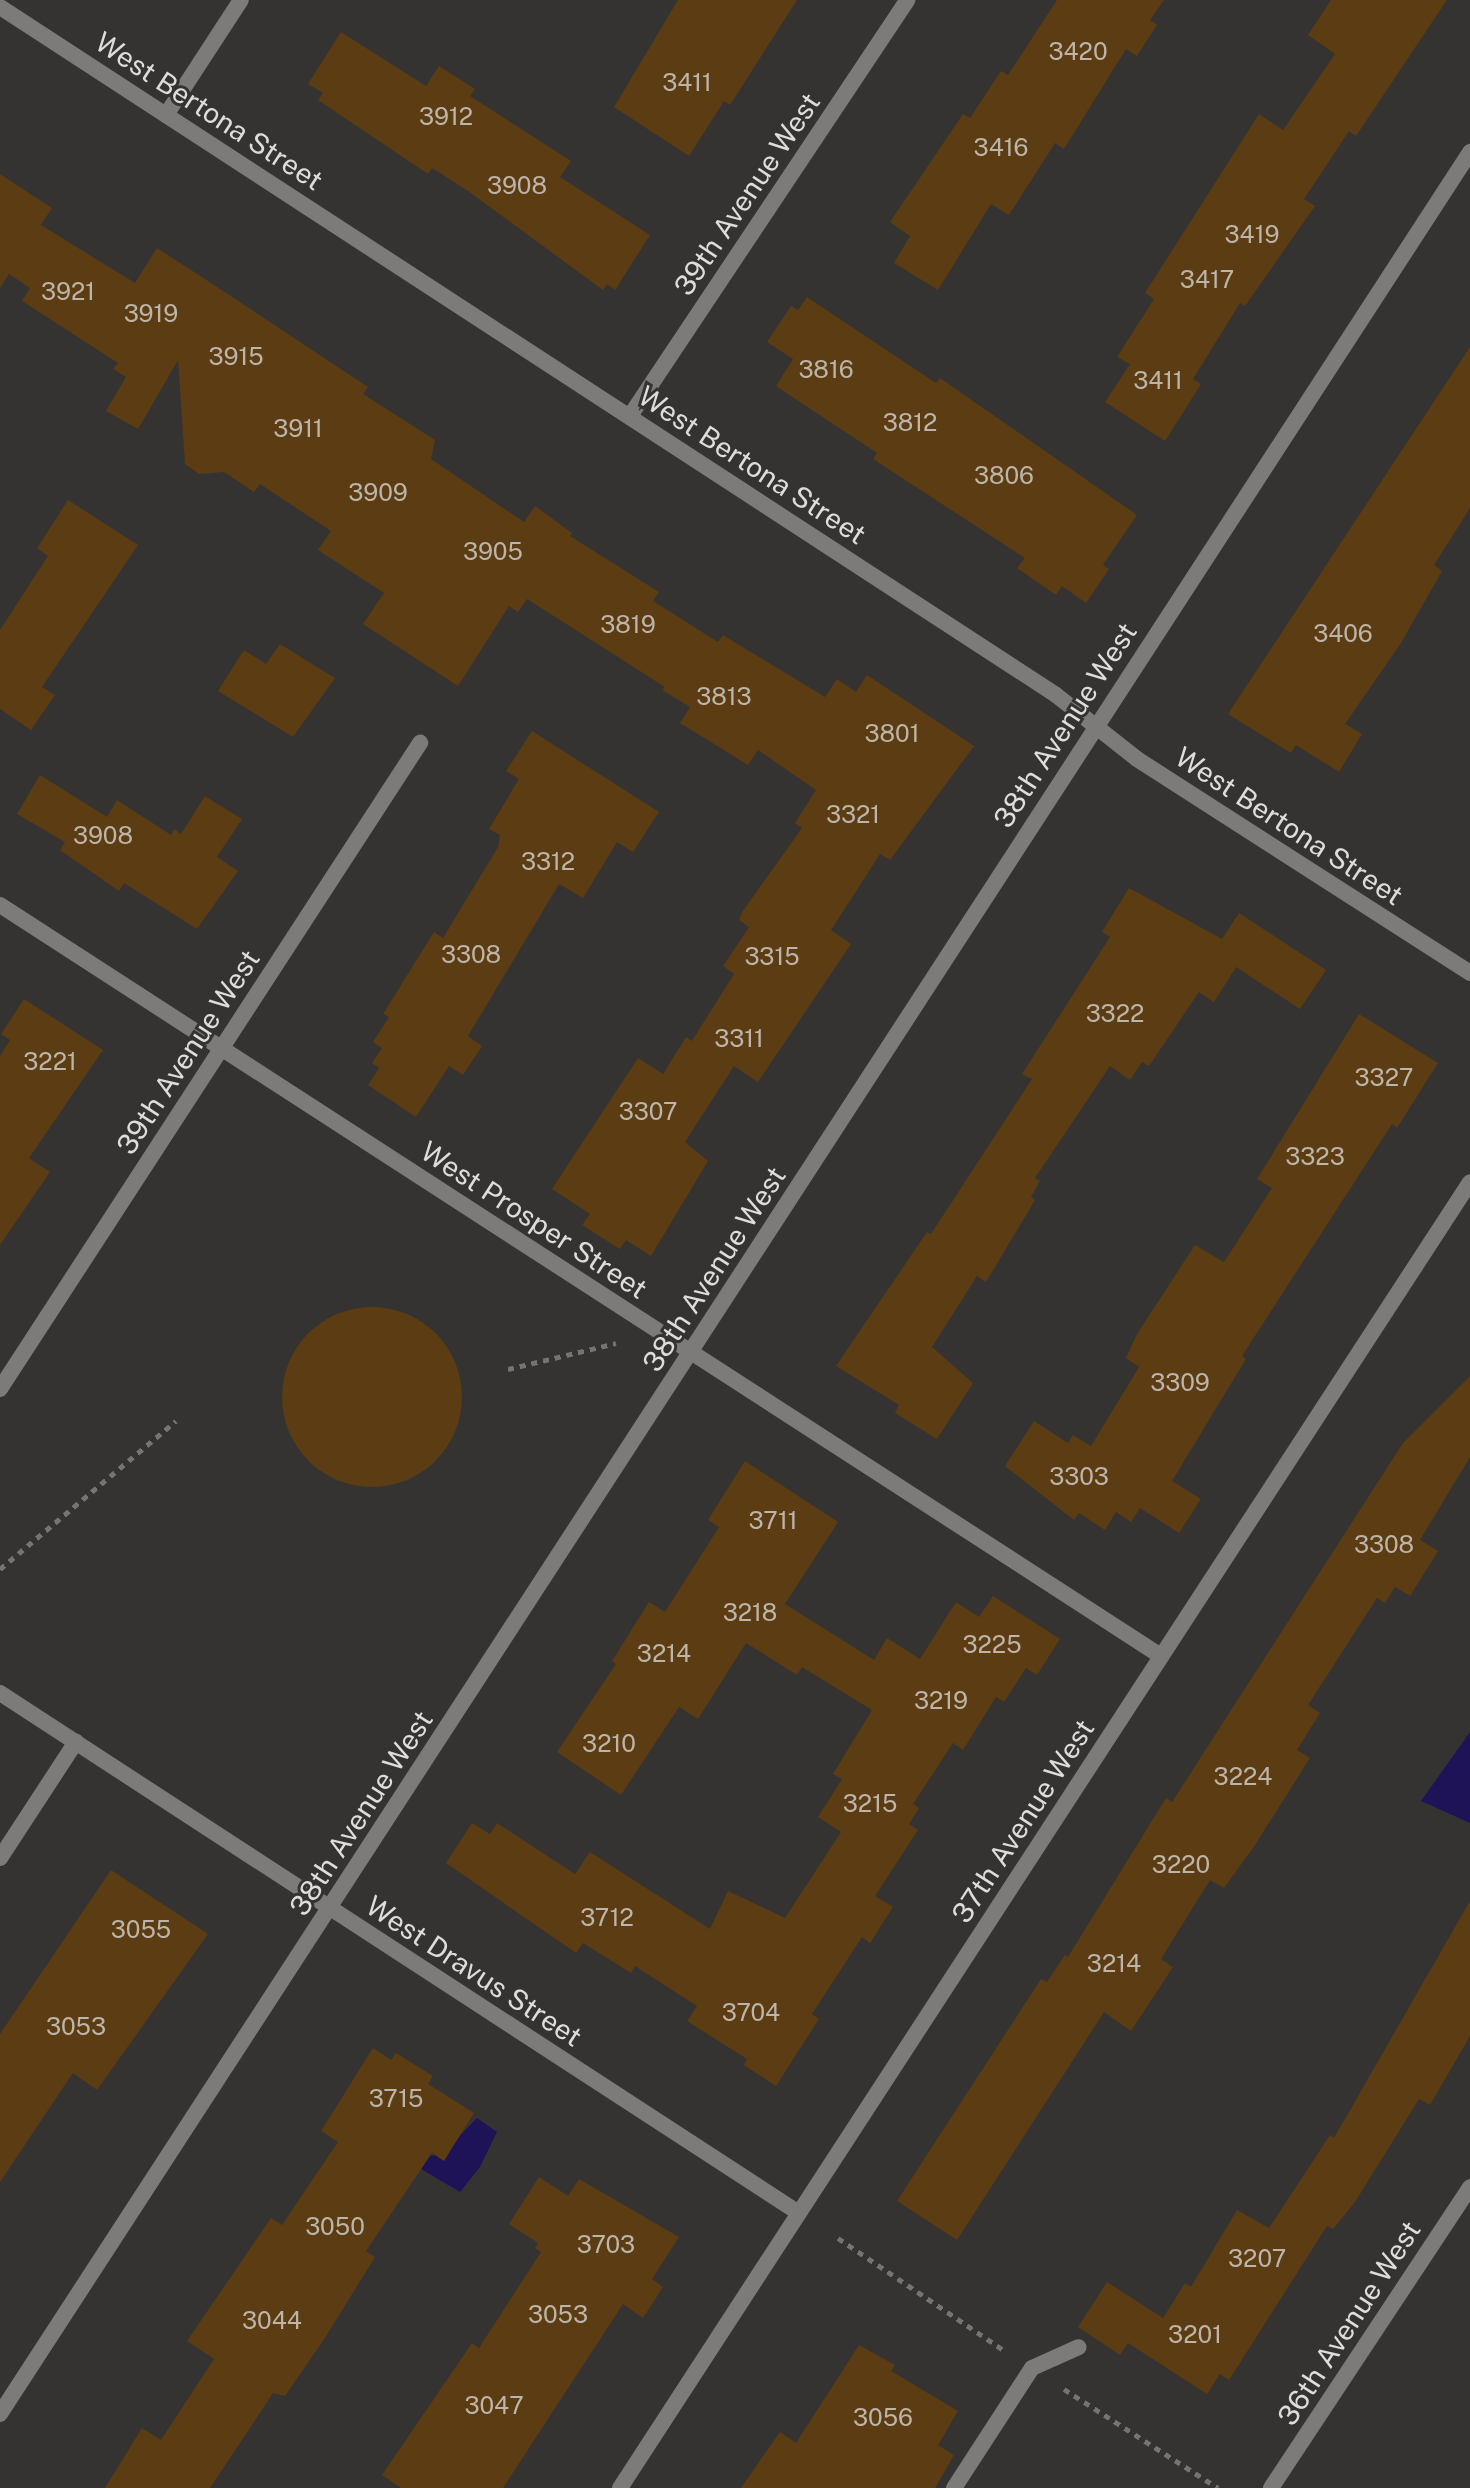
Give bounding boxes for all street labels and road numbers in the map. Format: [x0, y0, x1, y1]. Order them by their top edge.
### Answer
street label: West Bertona Street [89, 25, 329, 197]
street label: 39th Avenue West [667, 86, 827, 302]
street label: West Bertona Street [632, 379, 872, 551]
street label: 38th Avenue West [986, 616, 1144, 834]
street label: West Bertona Street [1169, 740, 1409, 912]
street label: 39th Avenue West [109, 943, 267, 1161]
street label: West Prosper Street [414, 1134, 654, 1306]
street label: 38th Avenue West [635, 1160, 793, 1378]
street label: 38th Avenue West [282, 1704, 440, 1922]
street label: 37th Avenue West [944, 1713, 1102, 1929]
street label: West Dravus Street [360, 1889, 588, 2053]
street label: 36th Avenue West [1270, 2214, 1428, 2432]

